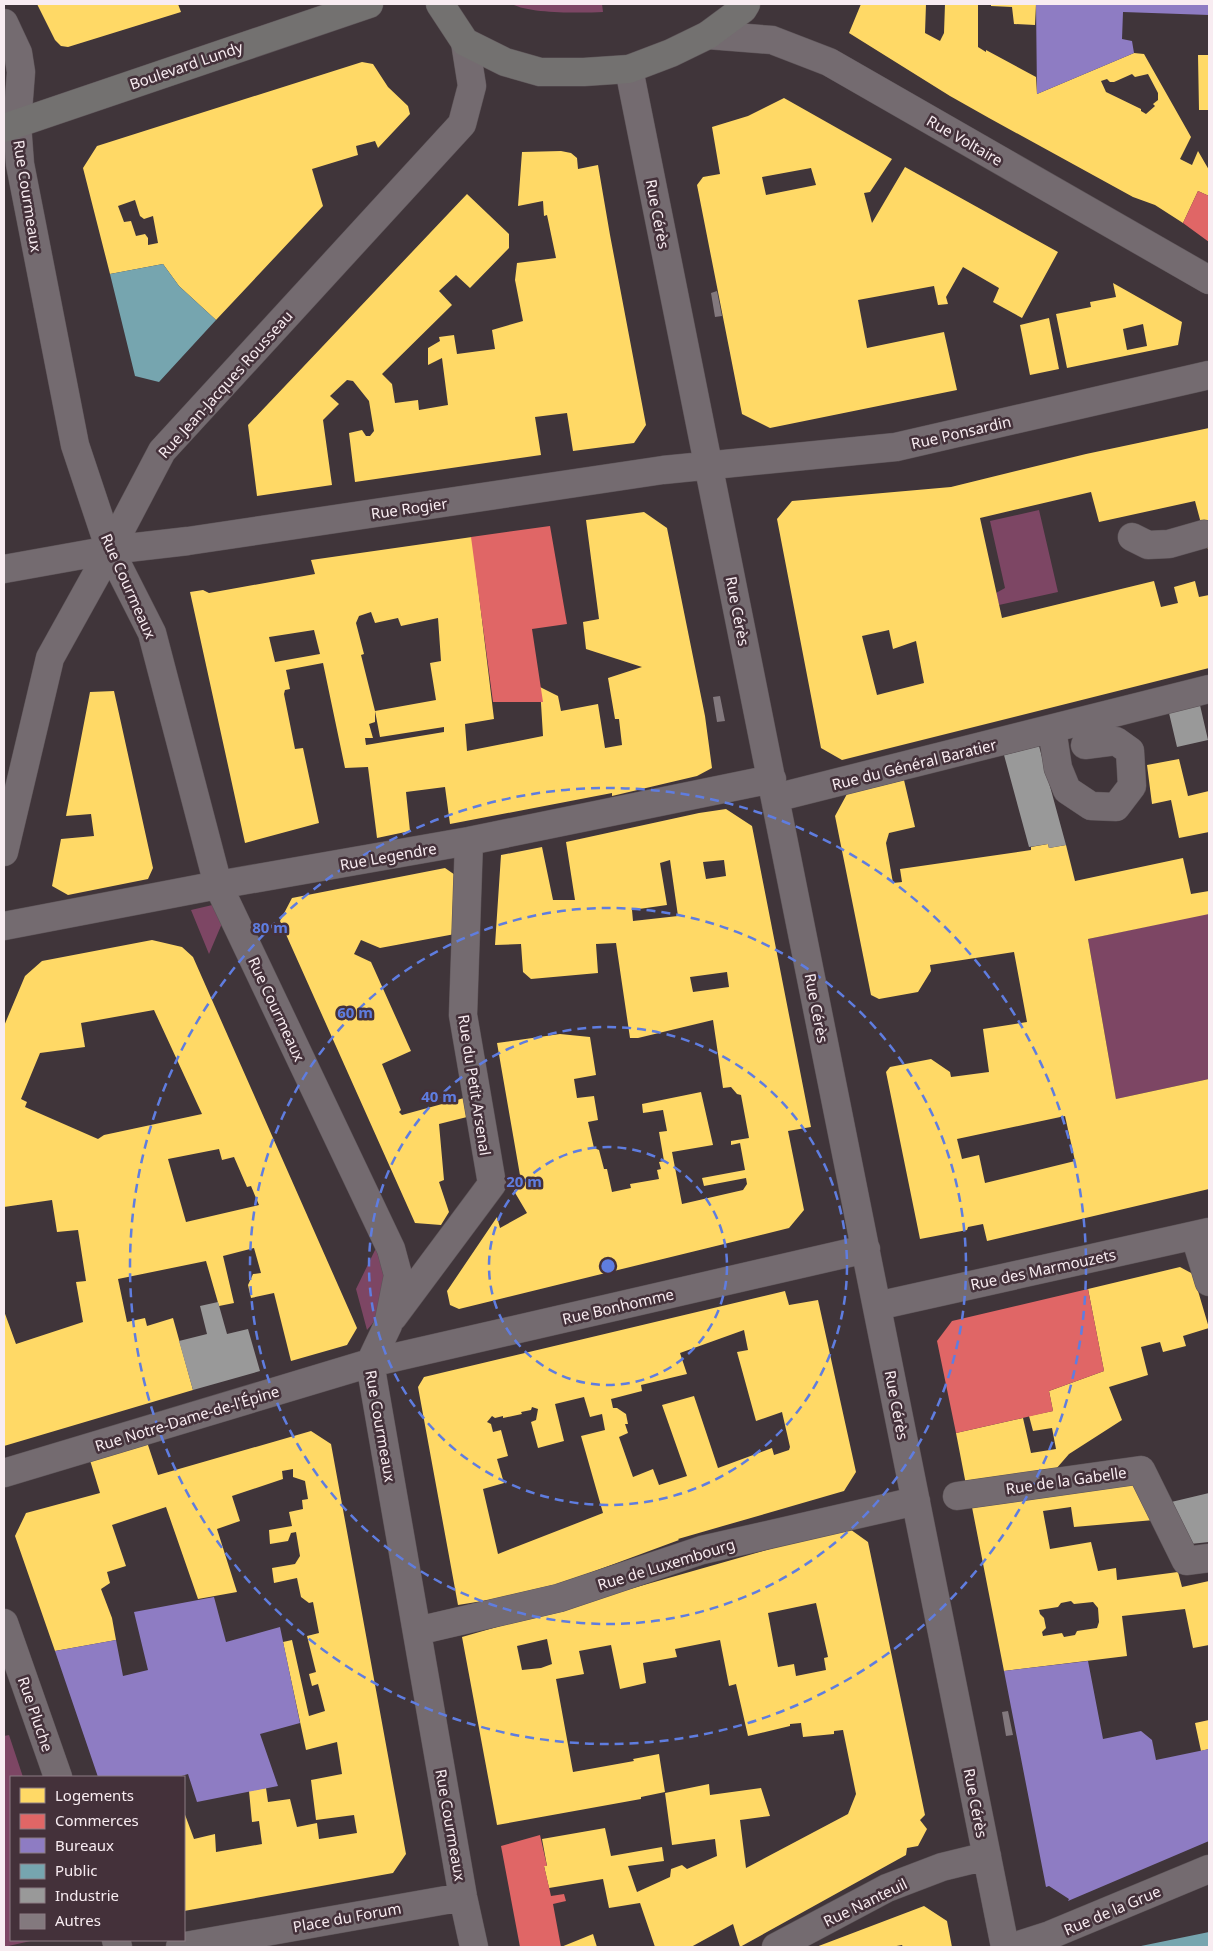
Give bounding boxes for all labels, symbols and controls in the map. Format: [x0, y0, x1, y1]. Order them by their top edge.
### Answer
street label: Boulevard Lundy [127, 36, 246, 94]
street label: Rue Voltaire [923, 110, 1007, 170]
street label: Rue Courmeaux [9, 139, 47, 253]
street label: Rue Cérès [641, 178, 675, 250]
street label: Rue Jean-Jacques Rousseau [153, 306, 297, 462]
street label: Rue Ponsardin [909, 411, 1013, 453]
street label: Rue Rogier [369, 493, 449, 523]
street label: Rue Courmeaux [97, 530, 161, 642]
street label: Rue Cérès [721, 575, 755, 647]
street label: Rue du Général Baratier [830, 734, 998, 794]
street label: Rue Legendre [338, 838, 438, 874]
text: 80 m [252, 917, 288, 937]
street label: Rue Courmeaux [244, 954, 310, 1065]
street label: Rue Cérès [800, 972, 834, 1044]
text: 60 m [337, 1002, 373, 1022]
street label: Rue du Petit Arsenal [454, 1013, 496, 1157]
text: 40 m [421, 1086, 457, 1106]
text: 20 m [506, 1171, 542, 1191]
street label: Rue des Marmouzets [968, 1244, 1118, 1294]
centre of rings [599, 1257, 617, 1275]
street label: Rue Bonhomme [560, 1283, 676, 1329]
street label: Rue Courmeaux [361, 1369, 401, 1483]
street label: Rue Cérès [880, 1369, 914, 1441]
street label: Rue Notre-Dame-de-l'Épine [92, 1380, 282, 1456]
street label: Rue de la Gabelle [1004, 1462, 1128, 1498]
street label: Rue de Luxembourg [595, 1534, 737, 1594]
street label: Rue Pluche [14, 1674, 58, 1754]
street label: Rue Cérès [959, 1767, 993, 1839]
street label: Rue Courmeaux [431, 1768, 471, 1882]
legend [10, 1776, 185, 1941]
text: Logements [55, 1785, 134, 1805]
text: Commerces [55, 1810, 139, 1830]
text: Bureaux [55, 1835, 114, 1855]
text: Public [55, 1860, 98, 1880]
street label: Rue Nanteuil [820, 1873, 910, 1931]
street label: Rue de la Grue [1060, 1881, 1164, 1939]
text: Industrie [55, 1885, 119, 1905]
street label: Place du Forum [291, 1898, 403, 1936]
text: Autres [55, 1910, 101, 1930]

